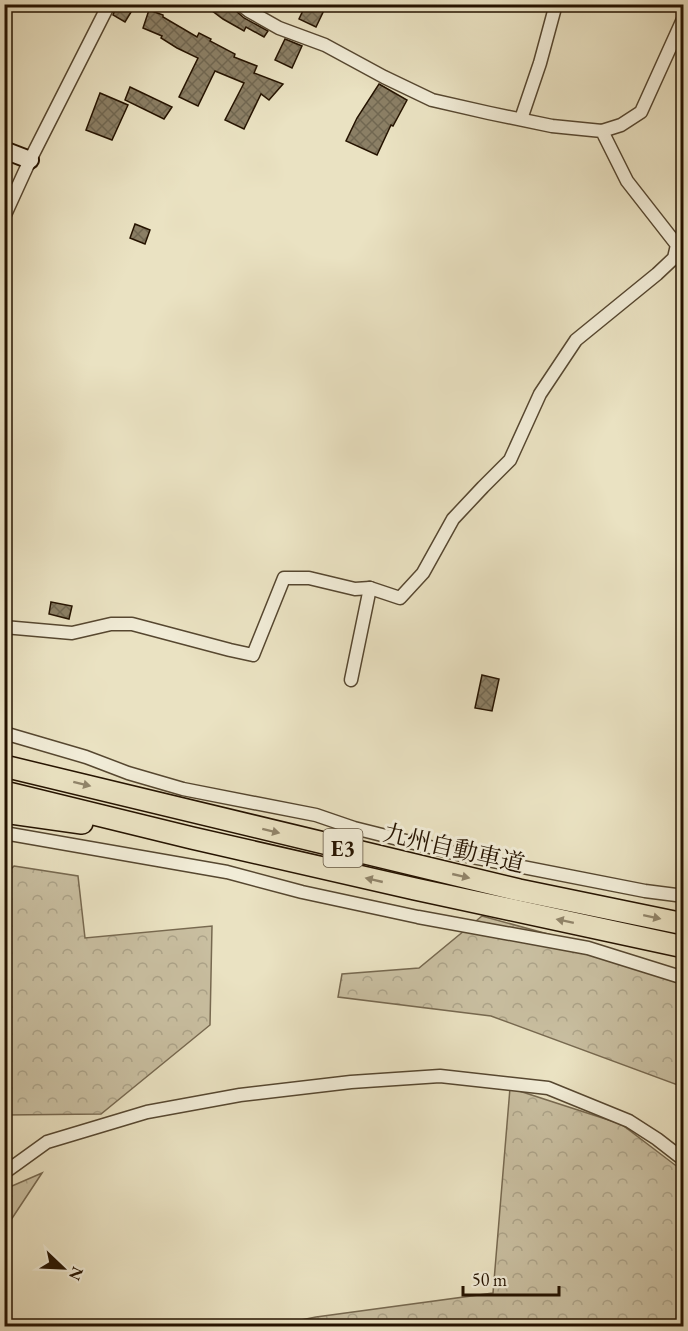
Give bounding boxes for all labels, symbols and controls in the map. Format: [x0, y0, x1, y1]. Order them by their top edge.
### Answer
one-way arrow [73, 780, 91, 790]
street label: 九州自動車道 [380, 817, 528, 879]
one-way arrow [262, 826, 281, 836]
road number: E3 [324, 829, 362, 867]
one-way arrow [452, 872, 470, 882]
one-way arrow [365, 874, 383, 884]
one-way arrow [642, 913, 661, 923]
one-way arrow [555, 916, 574, 925]
north arrow [33, 1238, 93, 1298]
scale bar [463, 1259, 559, 1297]
text: N [64, 1264, 89, 1284]
text: 50 m [472, 1268, 507, 1291]

